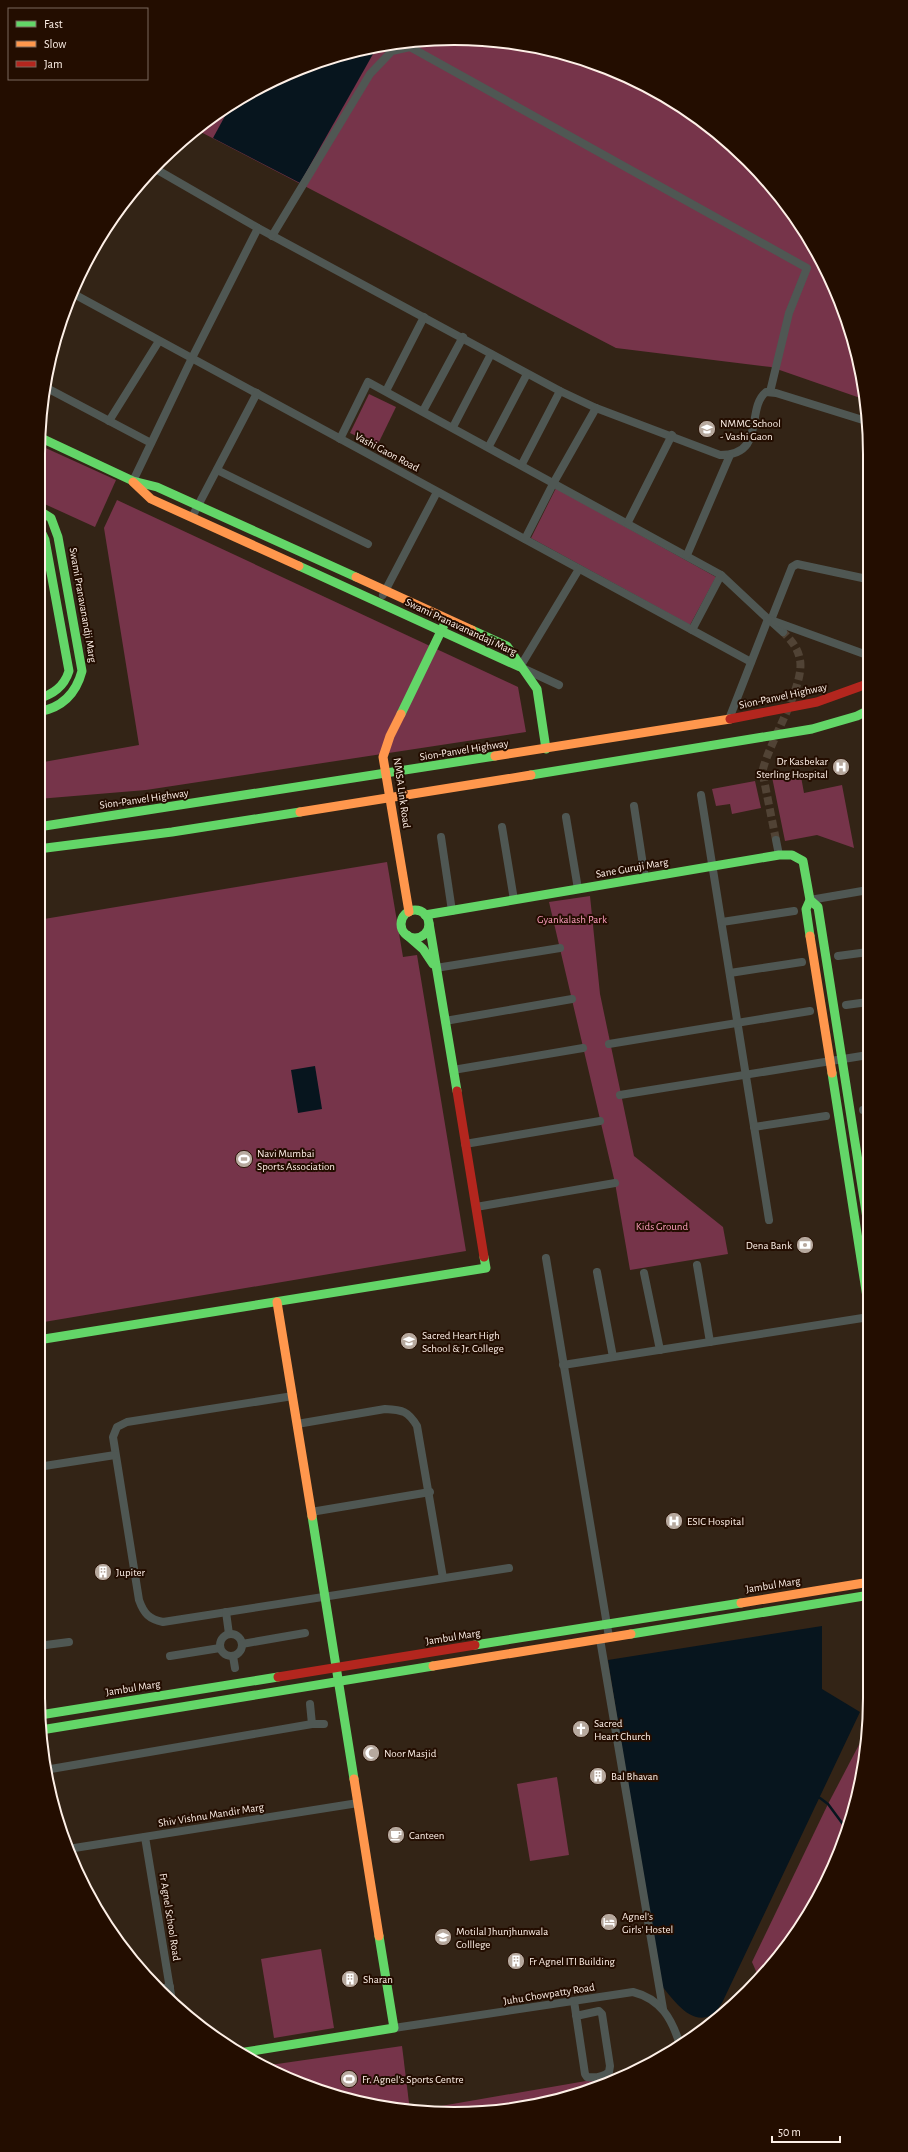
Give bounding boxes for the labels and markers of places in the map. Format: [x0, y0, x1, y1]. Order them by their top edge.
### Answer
place label: NMMC School - Vashi Gaon [720, 418, 781, 442]
school or university icon: NMMC School - Vashi Gaon [697, 419, 717, 439]
place label: Dr Kasbekar Sterling Hospital [756, 756, 828, 780]
hospital icon: Dr Kasbekar Sterling Hospital [831, 757, 851, 777]
place label: Navi Mumbai Sports Association [257, 1148, 335, 1172]
sports icon: Navi Mumbai Sports Association [234, 1149, 254, 1169]
bank icon: Dena Bank [795, 1235, 815, 1255]
place label: Dena Bank [746, 1240, 792, 1251]
place label: Sacred Heart High School & Jr. College [422, 1330, 504, 1354]
school or university icon: Sacred Heart High School & Jr. College [399, 1331, 419, 1351]
hospital icon: ESIC Hospital [664, 1511, 684, 1531]
place label: ESIC Hospital [687, 1516, 744, 1527]
building icon: Jupiter [93, 1562, 113, 1582]
place label: Jupiter [116, 1567, 146, 1578]
place label: Sacred Heart Church [594, 1718, 651, 1742]
church icon: Sacred Heart Church [571, 1719, 591, 1739]
mosque icon: Noor Masjid [361, 1743, 381, 1763]
place label: Noor Masjid [384, 1748, 437, 1759]
building icon: Bal Bhavan [588, 1766, 608, 1786]
place label: Bal Bhavan [611, 1771, 658, 1782]
cafe icon: Canteen [386, 1825, 406, 1845]
place label: Canteen [409, 1830, 445, 1841]
place label: Agnel's Girls' Hostel [622, 1911, 673, 1935]
hotel icon: Agnel's Girls' Hostel [599, 1912, 619, 1932]
place label: Motilal Jhunjhunwala Colllege [456, 1926, 548, 1950]
school or university icon: Motilal Jhunjhunwala Colllege [433, 1927, 453, 1947]
building icon: Fr Agnel ITI Building [506, 1951, 526, 1971]
place label: Fr Agnel ITI Building [529, 1956, 616, 1967]
building icon: Sharan [340, 1969, 360, 1989]
place label: Sharan [363, 1974, 393, 1985]
sports icon: Fr. Agnel's Sports Centre [339, 2069, 359, 2089]
place label: Fr. Agnel's Sports Centre [362, 2074, 464, 2085]

